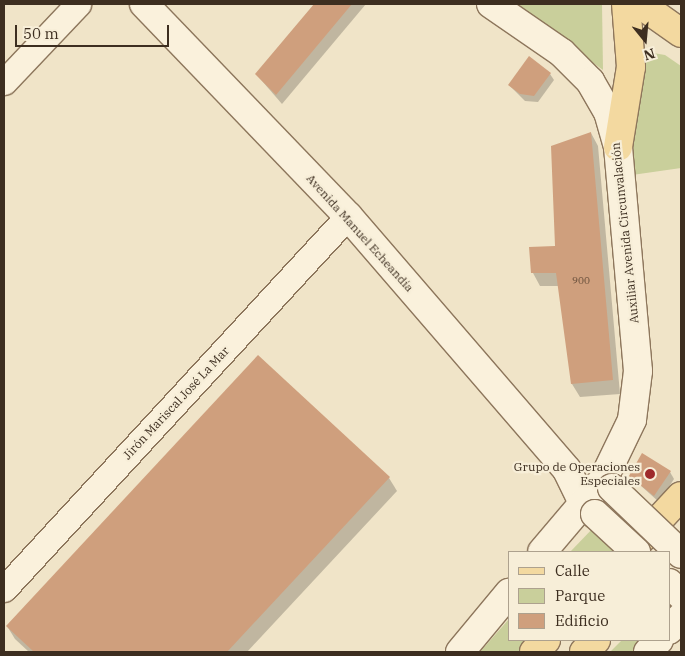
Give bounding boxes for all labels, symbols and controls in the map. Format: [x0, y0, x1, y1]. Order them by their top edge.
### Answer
scale bar [18, 15, 171, 47]
north arrow [620, 15, 670, 65]
text: 50 m [23, 24, 59, 43]
text: N [641, 44, 657, 65]
street label: Auxiliar Avenida Circunvalación [608, 142, 642, 324]
street label: Avenida Manuel Echeandía [303, 171, 417, 295]
house number: 900 [572, 275, 590, 287]
street label: Jirón Mariscal José La Mar [120, 344, 232, 462]
place label: Grupo de Operaciones Especiales [514, 460, 640, 488]
marker: Grupo de Operaciones Especiales [644, 468, 656, 480]
legend [508, 551, 670, 641]
text: Calle [555, 561, 590, 580]
text: Parque [555, 586, 605, 605]
text: Edificio [555, 611, 609, 630]

